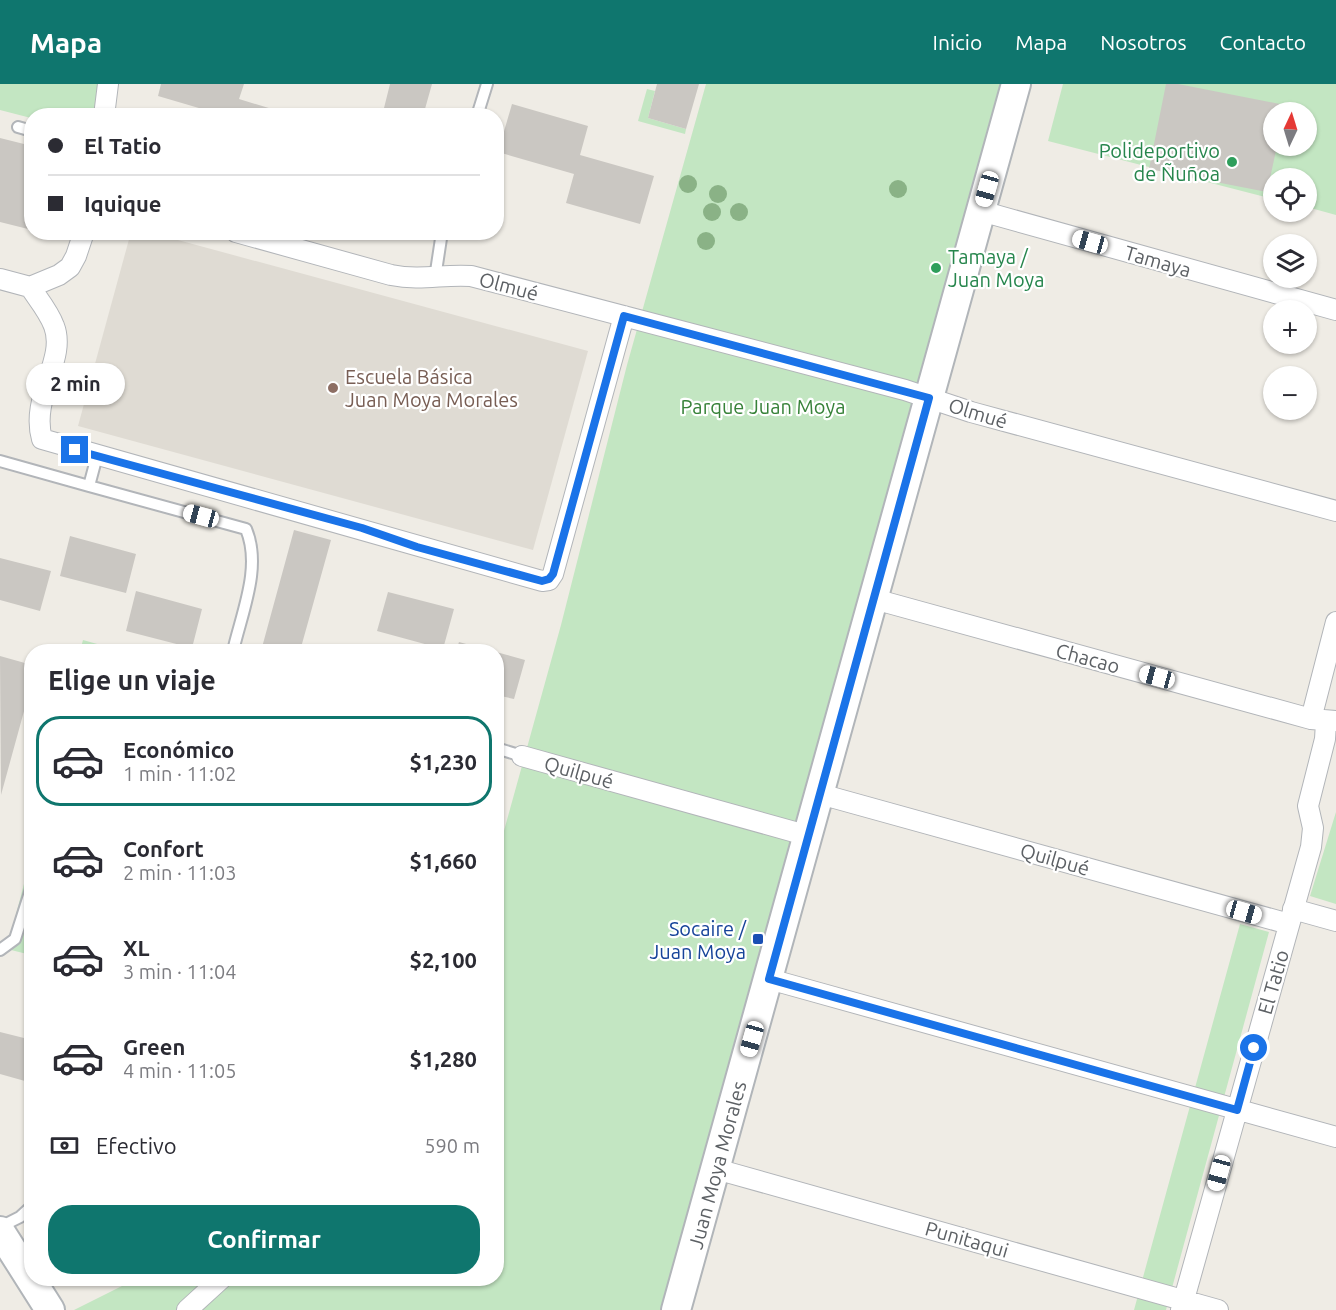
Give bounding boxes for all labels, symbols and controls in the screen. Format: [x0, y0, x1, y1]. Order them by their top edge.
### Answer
text: Mapa [30, 27, 102, 58]
text: Inicio [933, 30, 982, 54]
text: Mapa [1015, 30, 1067, 54]
text: Nosotros [1100, 30, 1187, 54]
text: Contacto [1220, 30, 1306, 54]
north arrow [1263, 102, 1317, 156]
map controls [1263, 102, 1317, 420]
text: El Tatio [84, 133, 162, 158]
place label: Polideportivo de Ñuñoa [1099, 139, 1220, 185]
marker: Polideportivo de Ñuñoa [1225, 155, 1239, 169]
button: locate [1263, 168, 1317, 222]
car [973, 169, 1001, 209]
text: Iquique [84, 191, 162, 216]
car [1070, 228, 1110, 256]
button: layers [1263, 234, 1317, 288]
street label: Tamaya [1122, 241, 1194, 281]
place label: Tamaya / Juan Moya [948, 245, 1044, 291]
marker: Tamaya / Juan Moya [929, 261, 943, 275]
street label: Olmué [477, 267, 541, 305]
button: + [1263, 300, 1317, 354]
callout: 2 min [26, 363, 124, 405]
place label: Escuela Básica Juan Moya Morales [345, 365, 518, 411]
button: − [1263, 366, 1317, 420]
text: 2 min [50, 372, 101, 395]
marker: Escuela Básica Juan Moya Morales [326, 381, 340, 395]
street label: Olmué [946, 393, 1010, 433]
park label: Parque Juan Moya [681, 395, 845, 418]
route end [61, 436, 88, 463]
car [181, 503, 221, 529]
street label: Chacao [1054, 638, 1122, 678]
car [1137, 664, 1177, 690]
text: Elige un viaje [48, 665, 216, 695]
icon: car [51, 734, 105, 788]
text: Económico [123, 737, 234, 762]
text: $1,230 [410, 749, 477, 774]
street label: Quilpué [542, 751, 616, 793]
text: 1 min · 11:02 [123, 762, 237, 785]
icon: car [51, 833, 105, 887]
text: Confort [123, 836, 204, 861]
street label: Quilpué [1018, 838, 1092, 880]
text: $1,660 [410, 848, 477, 873]
text: 2 min · 11:03 [123, 861, 237, 884]
car [1224, 898, 1264, 926]
place label: Socaire / Juan Moya [650, 917, 747, 963]
icon: car [51, 932, 105, 986]
marker: Socaire / Juan Moya [751, 932, 765, 946]
text: XL [123, 935, 150, 960]
text: $2,100 [410, 947, 477, 972]
street label: El Tatio [1253, 947, 1293, 1017]
text: 3 min · 11:04 [123, 960, 237, 983]
car [738, 1019, 766, 1059]
icon: car [51, 1031, 105, 1085]
text: Green [123, 1034, 185, 1059]
route start [1240, 1034, 1267, 1061]
text: $1,280 [410, 1046, 477, 1071]
text: 4 min · 11:05 [123, 1059, 237, 1082]
street label: Juan Moya Morales [684, 1078, 750, 1252]
icon: cash [48, 1129, 81, 1162]
text: Efectivo [96, 1133, 177, 1158]
text: 590 m [424, 1134, 480, 1157]
car [1206, 1153, 1232, 1193]
button: Confirmar [48, 1205, 480, 1274]
street label: Punitaqui [923, 1216, 1011, 1262]

